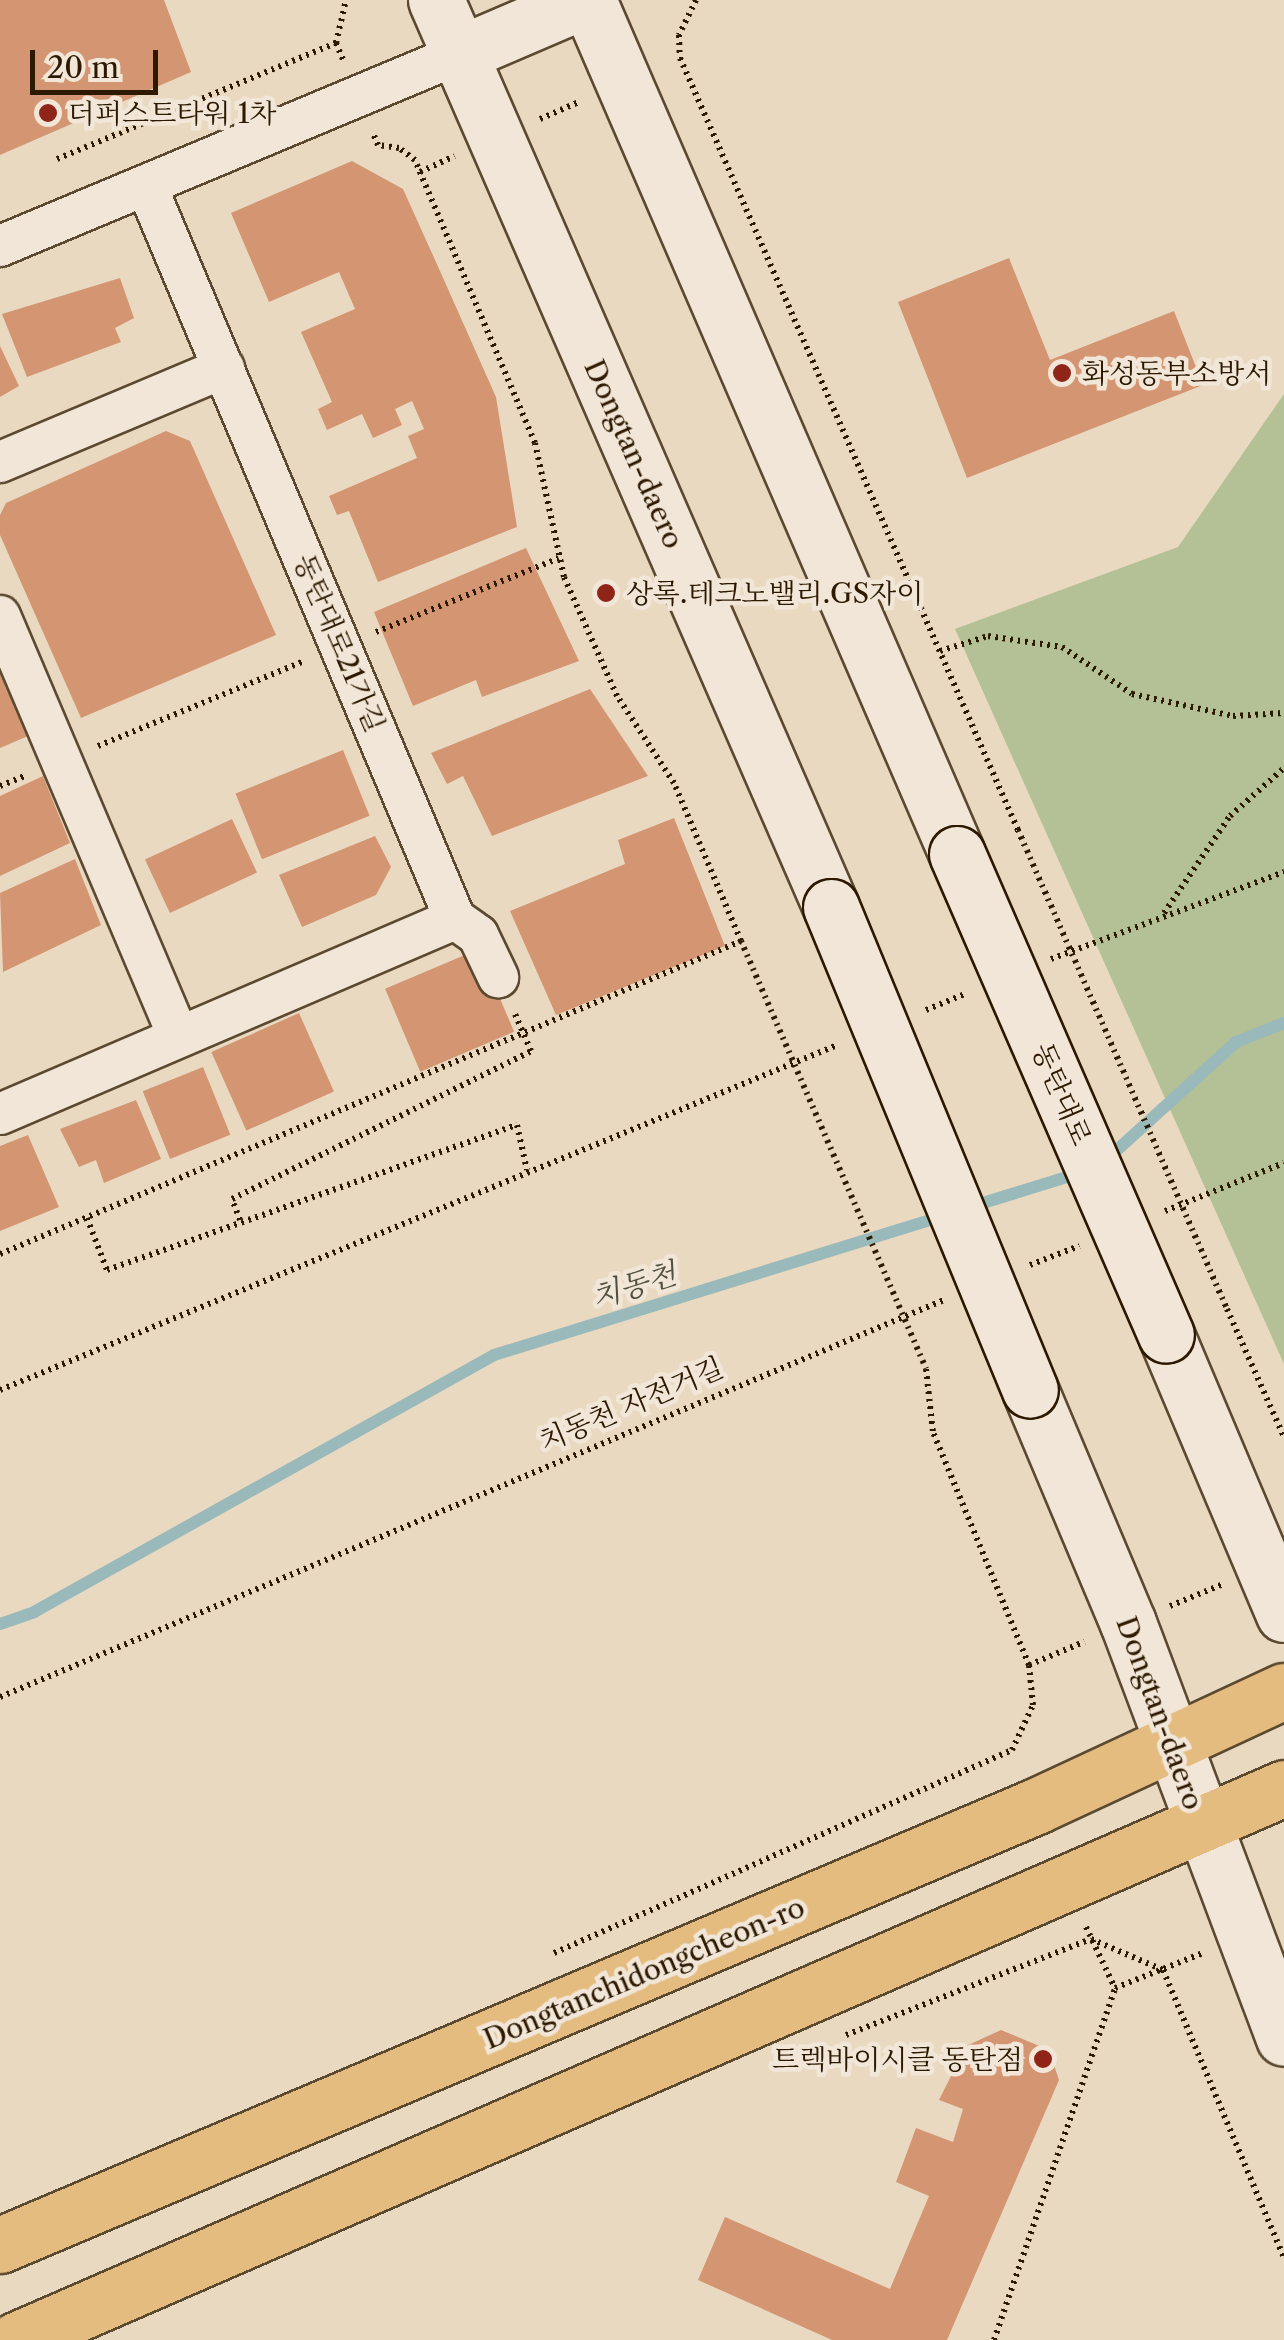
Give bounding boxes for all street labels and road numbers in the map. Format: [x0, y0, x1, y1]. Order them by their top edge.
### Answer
street label: Dongtan-daero [577, 354, 691, 554]
street label: 동탄대로21가길 [287, 549, 393, 737]
street label: 동탄대로 [1025, 1038, 1099, 1150]
street label: 치동천 자전거길 [534, 1350, 728, 1458]
street label: Dongtan-daero [1109, 1612, 1211, 1814]
street label: Dongtanchidongcheon-ro [478, 1890, 810, 2056]

